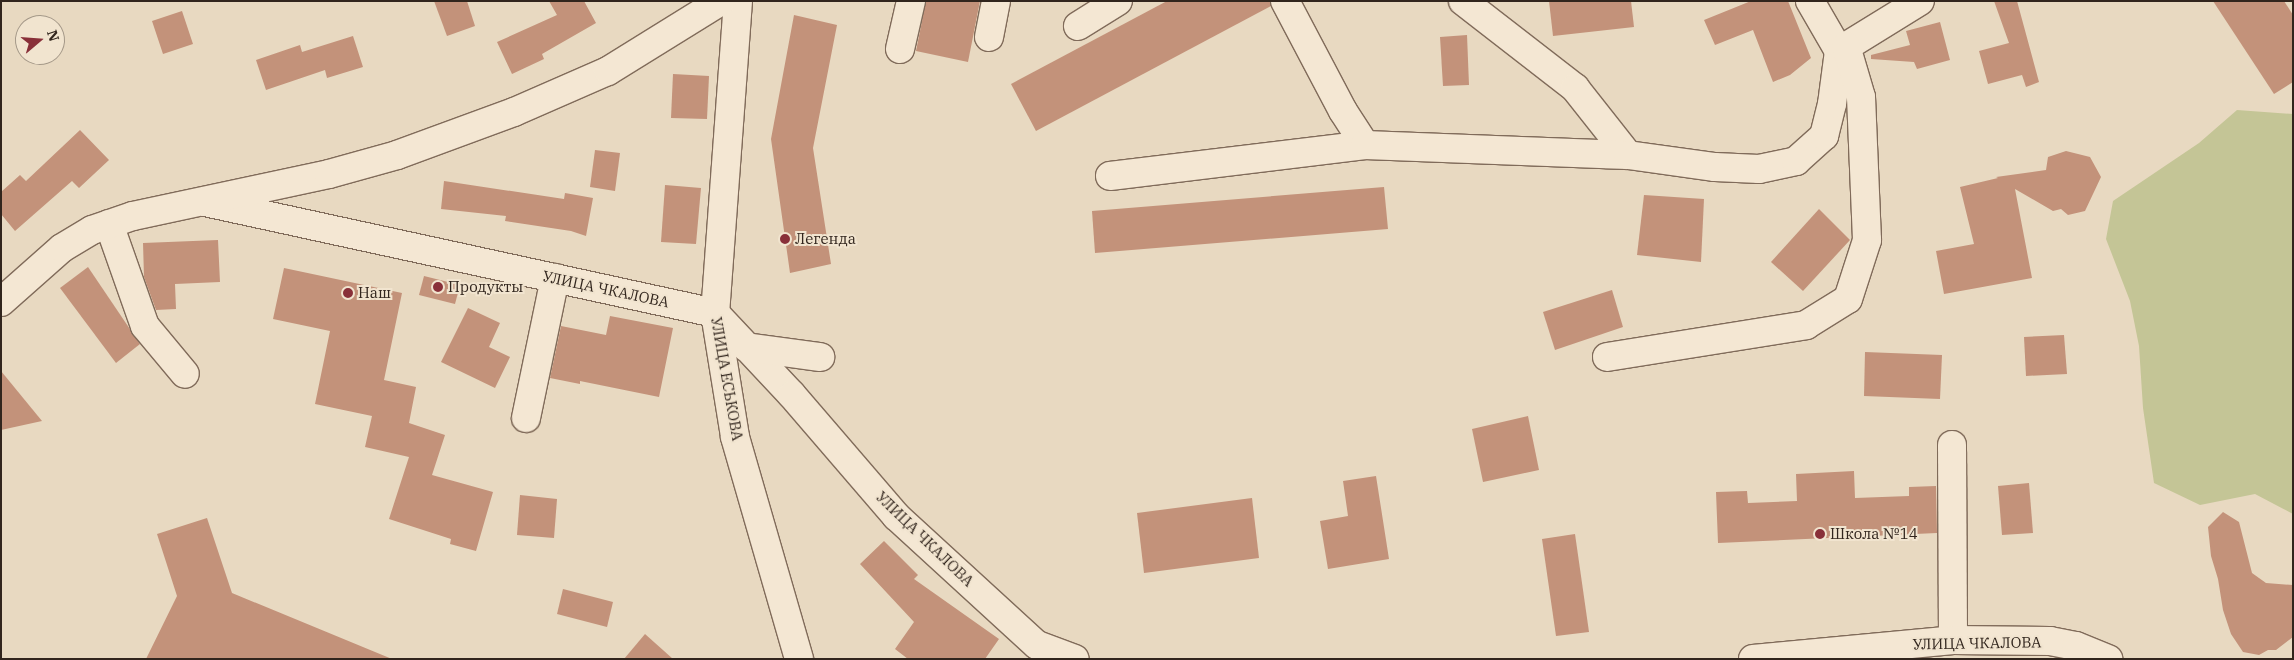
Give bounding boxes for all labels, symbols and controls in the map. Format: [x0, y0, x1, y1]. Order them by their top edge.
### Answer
north arrow [15, 15, 65, 65]
text: N [43, 28, 64, 44]
place label: Легенда [795, 230, 856, 248]
marker: Легенда [779, 233, 791, 245]
street label: УЛИЦА ЧКАЛОВА [541, 267, 671, 311]
place label: Продукты [448, 278, 523, 296]
marker: Продукты [432, 281, 444, 293]
place label: Наш [358, 284, 391, 302]
marker: Наш [342, 287, 354, 299]
street label: УЛИЦА ЕСЬКОВА [707, 316, 747, 442]
street label: УЛИЦА ЧКАЛОВА [872, 488, 978, 590]
place label: Школа №14 [1830, 525, 1918, 543]
marker: Школа №14 [1814, 528, 1826, 540]
street label: УЛИЦА ЧКАЛОВА [1912, 633, 2042, 653]

